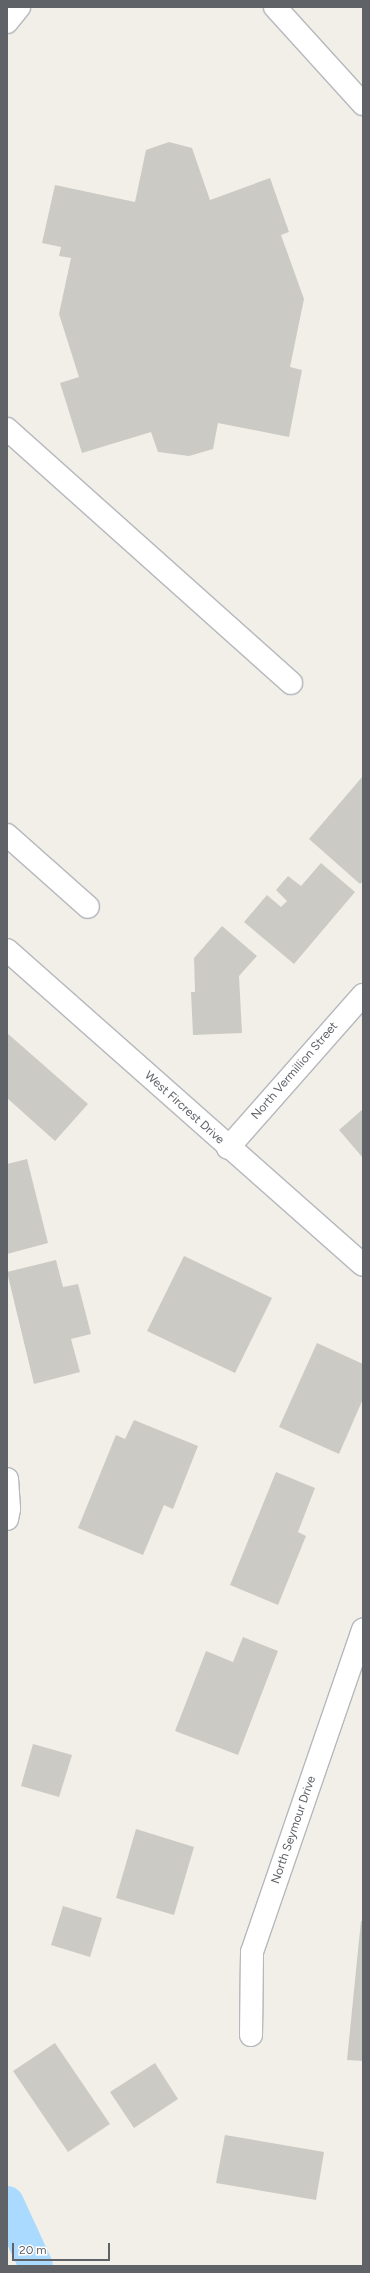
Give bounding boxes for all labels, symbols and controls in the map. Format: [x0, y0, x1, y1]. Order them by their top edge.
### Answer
street label: North Vermillion Street [249, 1019, 341, 1123]
street label: West Fircrest Drive [141, 1069, 227, 1147]
street label: North Seymour Drive [269, 1774, 319, 1886]
scale bar [14, 2235, 112, 2261]
text: 20 m [19, 2243, 47, 2257]

